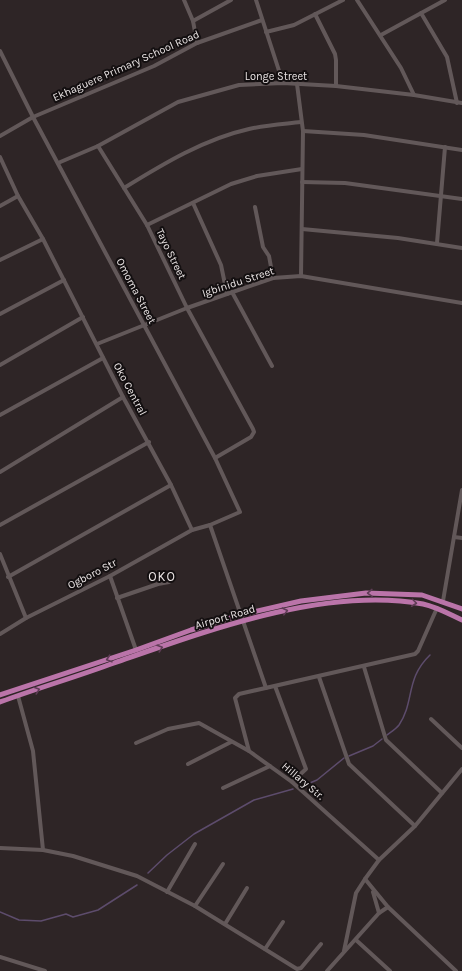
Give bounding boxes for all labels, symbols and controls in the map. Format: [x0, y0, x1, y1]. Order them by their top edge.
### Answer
street label: Ekhaguere Primary School Road [51, 28, 201, 104]
street label: Longe Street [245, 70, 307, 83]
street label: Tayo Street [153, 227, 189, 281]
street label: Omoma Street [113, 256, 159, 326]
street label: Igbinidu Street [200, 264, 276, 300]
street label: Oko Central [111, 360, 149, 418]
street label: Ogboro Str [65, 556, 119, 592]
district label: OKO [148, 569, 176, 584]
one-way arrow [367, 589, 373, 598]
one-way arrow [411, 598, 417, 607]
street label: Airport Road [193, 602, 257, 632]
one-way arrow [281, 607, 288, 616]
one-way arrow [156, 644, 163, 653]
one-way arrow [106, 654, 113, 663]
one-way arrow [33, 686, 40, 694]
street label: Hillary Str. [279, 760, 327, 802]

